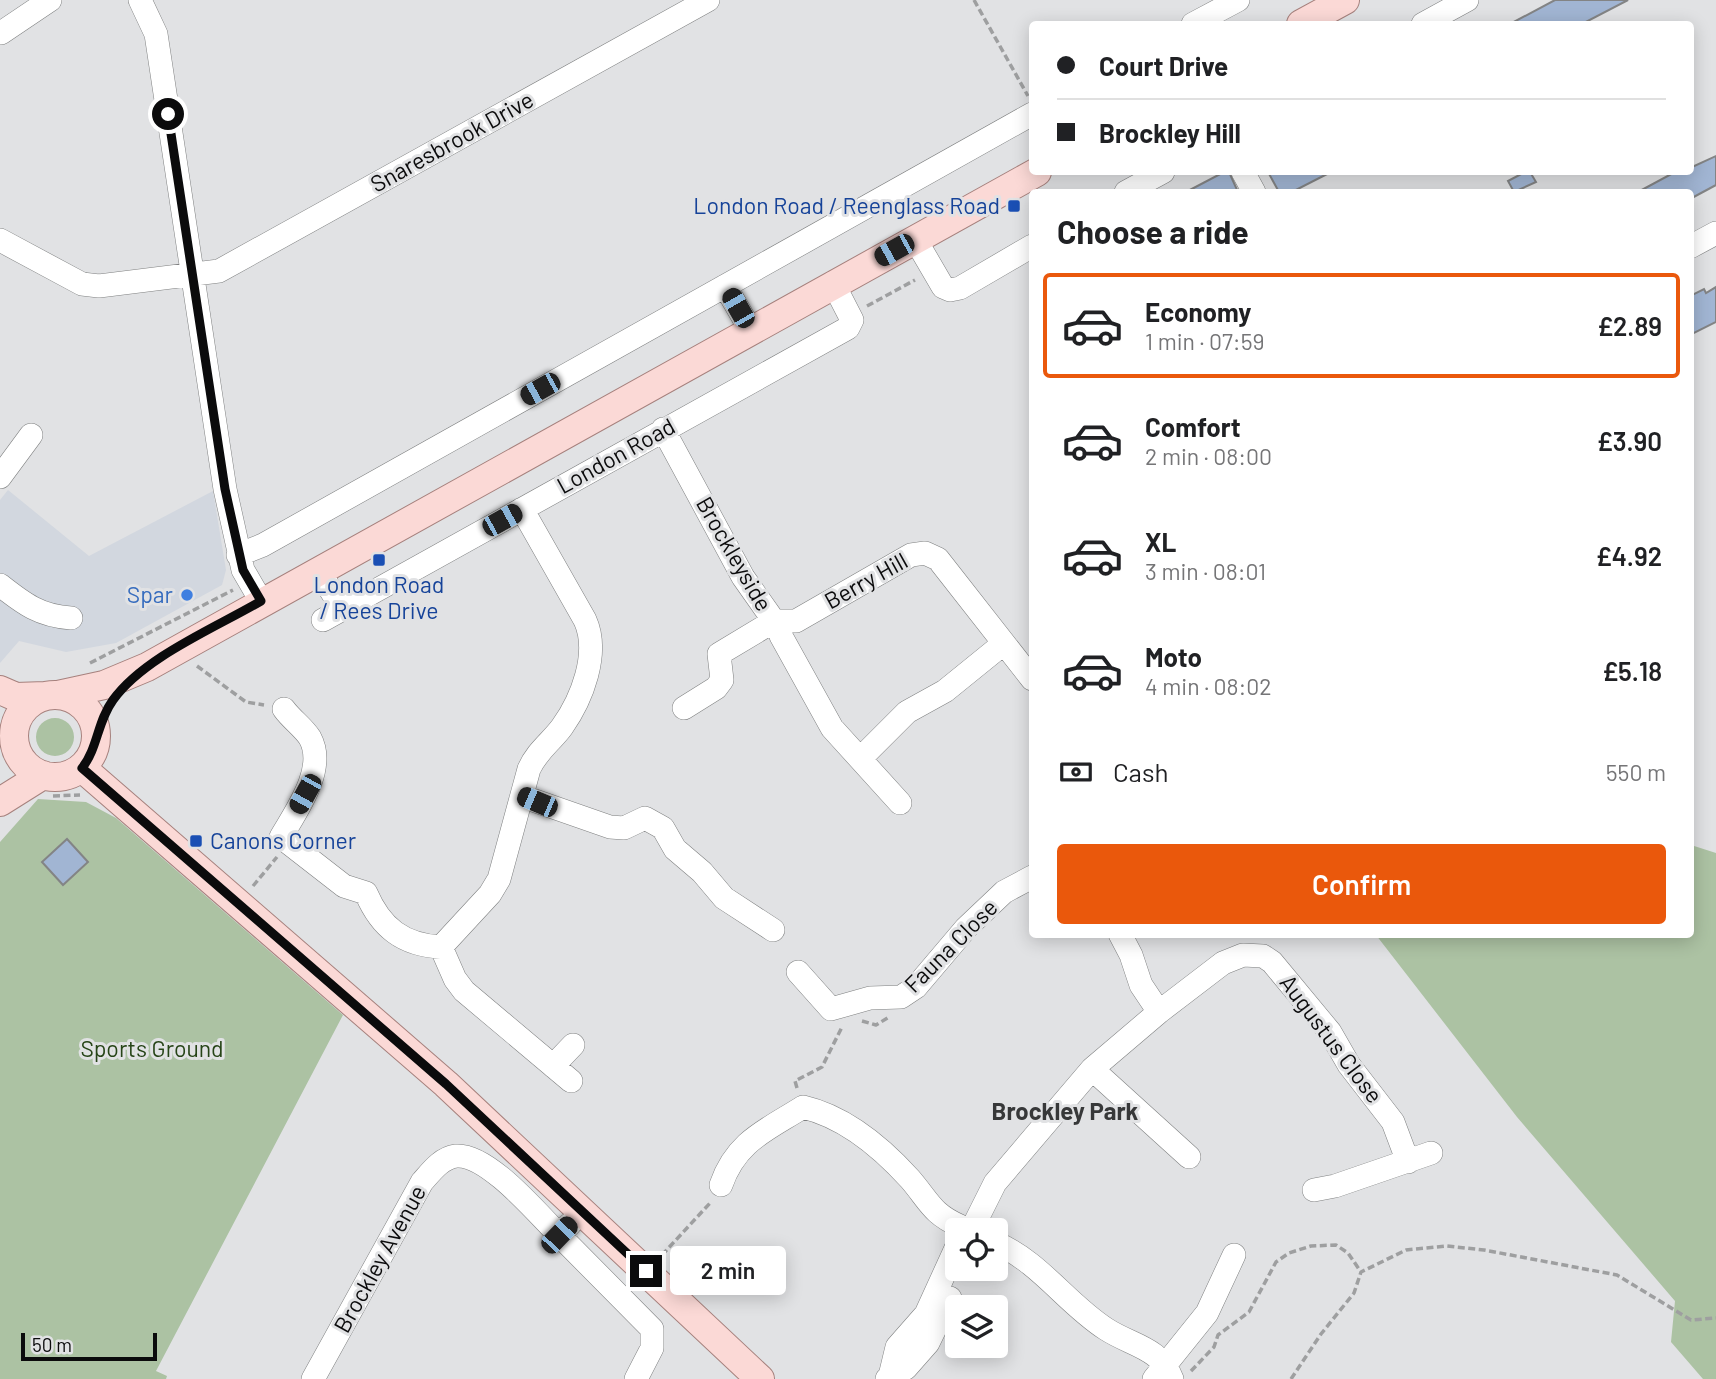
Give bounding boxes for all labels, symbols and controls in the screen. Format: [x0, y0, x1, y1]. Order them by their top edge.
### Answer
text: Court Drive [1099, 50, 1228, 81]
street label: Snaresbrook Drive [365, 85, 538, 198]
route start [152, 98, 184, 130]
text: Brockley Hill [1099, 117, 1241, 148]
place label: London Road / Reenglass Road [693, 191, 1000, 219]
marker: London Road / Reenglass Road [1006, 198, 1022, 214]
text: Choose a ride [1057, 212, 1249, 250]
car [871, 231, 918, 269]
car [719, 285, 758, 331]
icon: car [1061, 294, 1124, 357]
text: Economy [1145, 296, 1251, 327]
text: £2.89 [1597, 310, 1662, 341]
text: 1 min · 07:59 [1145, 327, 1264, 355]
car [517, 370, 564, 408]
icon: car [1061, 409, 1124, 472]
street label: London Road [552, 411, 679, 499]
text: Comfort [1145, 411, 1241, 442]
text: £3.90 [1597, 425, 1662, 456]
text: 2 min · 08:00 [1145, 442, 1272, 470]
street label: Brockleyside [691, 491, 779, 616]
car [479, 501, 526, 539]
icon: car [1061, 524, 1124, 587]
text: XL [1145, 526, 1176, 557]
text: £4.92 [1596, 540, 1662, 571]
street label: Berry Hill [819, 546, 912, 614]
marker: London Road / Rees Drive [371, 552, 387, 568]
text: 3 min · 08:01 [1145, 557, 1266, 585]
place label: London Road / Rees Drive [314, 570, 444, 624]
place label: Spar [127, 580, 174, 608]
marker: Spar [179, 587, 195, 603]
icon: car [1061, 639, 1124, 702]
text: Moto [1145, 641, 1202, 672]
text: £5.18 [1602, 655, 1662, 686]
text: 4 min · 08:02 [1145, 672, 1272, 700]
icon: cash [1057, 753, 1095, 791]
text: Cash [1113, 756, 1168, 787]
text: 550 m [1606, 758, 1666, 786]
car [286, 771, 325, 817]
car [514, 784, 561, 820]
place label: Canons Corner [210, 826, 357, 854]
marker: Canons Corner [188, 833, 204, 849]
button: Confirm [1057, 844, 1666, 924]
street label: Fauna Close [898, 893, 1003, 998]
street label: Augustus Close [1274, 969, 1389, 1108]
park label: Sports Ground [80, 1034, 224, 1062]
district label: Brockley Park [992, 1096, 1139, 1125]
street label: Brockley Avenue [327, 1180, 431, 1337]
car [537, 1213, 582, 1257]
map controls [945, 1218, 1008, 1358]
button: locate [945, 1218, 1008, 1281]
callout: 2 min [670, 1246, 786, 1296]
route end [630, 1255, 662, 1287]
text: 2 min [701, 1256, 755, 1284]
button: layers [945, 1295, 1008, 1358]
scale bar [21, 1330, 158, 1362]
text: 50 m [32, 1333, 72, 1356]

